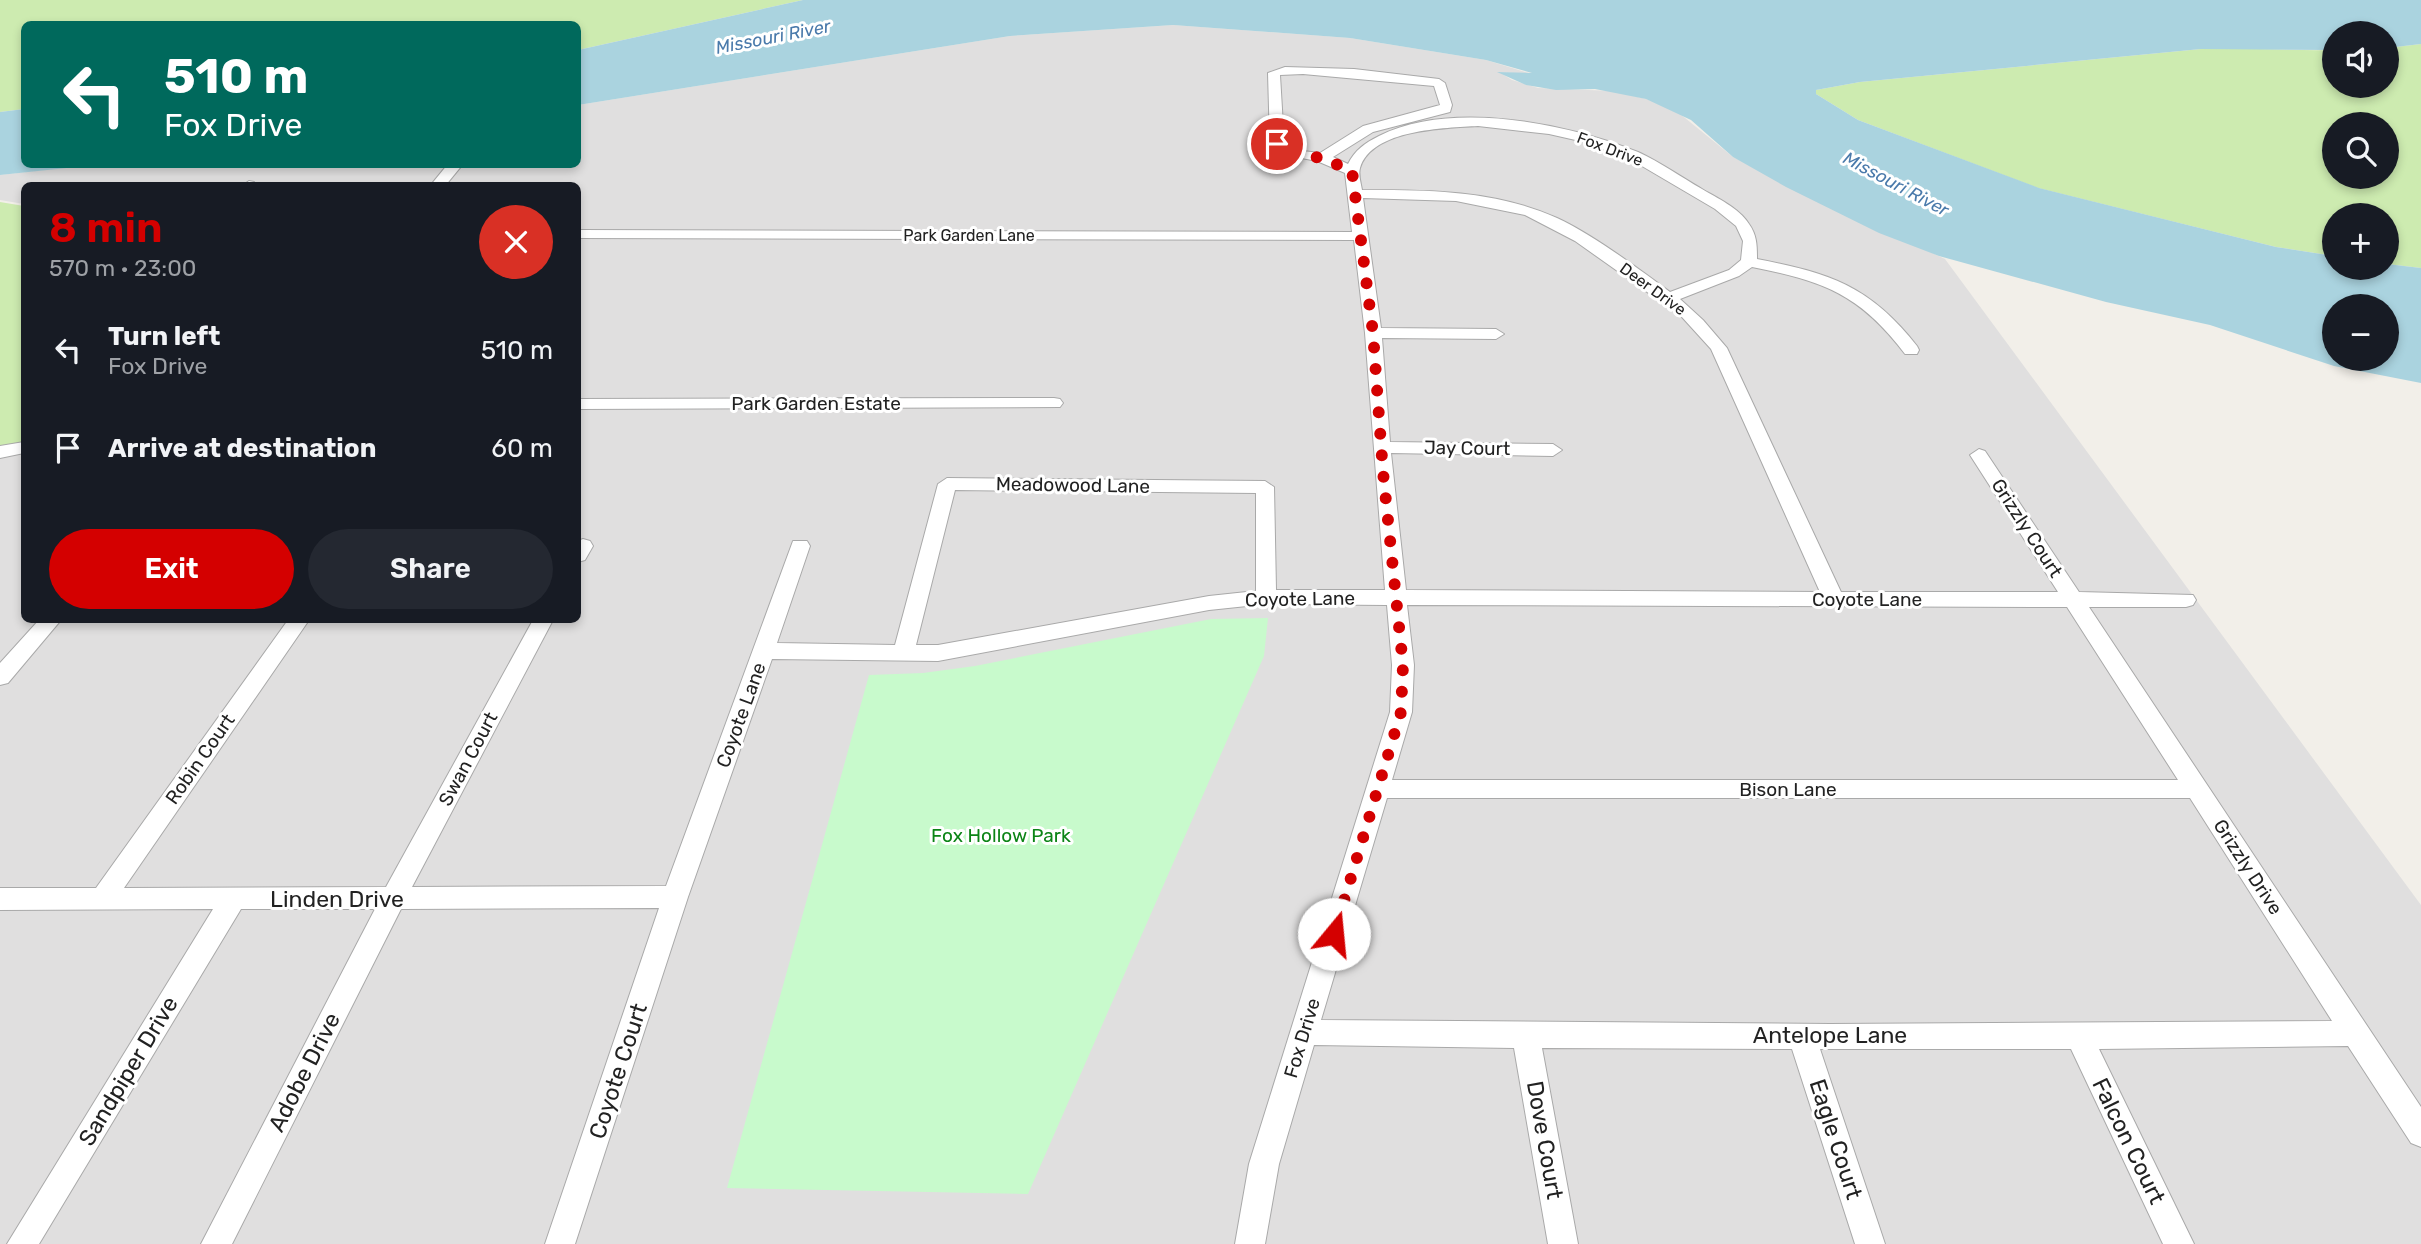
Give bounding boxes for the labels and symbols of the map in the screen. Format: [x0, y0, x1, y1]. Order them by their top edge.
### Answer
water label: Missouri River [714, 15, 833, 59]
pin [1247, 114, 1307, 174]
street label: Fox Drive [1574, 128, 1646, 170]
water label: Missouri River [1839, 147, 1954, 222]
street label: Park Garden Lane [903, 226, 1035, 245]
street label: Deer Drive [1616, 259, 1690, 319]
street label: Park Garden Estate [731, 392, 901, 415]
street label: Jay Court [1424, 436, 1511, 460]
street label: Meadowood Lane [996, 472, 1150, 498]
street label: Grizzly Court [1987, 474, 2068, 582]
street label: Coyote Lane [1245, 587, 1355, 611]
street label: Coyote Lane [1812, 588, 1922, 611]
street label: Coyote Lane [711, 659, 771, 771]
street label: Swan Court [434, 708, 503, 810]
street label: Robin Court [160, 709, 240, 809]
street label: Bison Lane [1739, 778, 1837, 801]
street label: Grizzly Drive [2209, 815, 2287, 919]
park label: Fox Hollow Park [931, 824, 1071, 847]
street label: Linden Drive [270, 885, 404, 913]
position arrow [1297, 897, 1371, 971]
street label: Sandpiper Drive [72, 991, 184, 1151]
street label: Fox Drive [1279, 995, 1325, 1081]
street label: Coyote Court [583, 1000, 653, 1142]
street label: Adobe Drive [262, 1008, 346, 1136]
street label: Antelope Lane [1753, 1021, 1907, 1049]
street label: Falcon Court [2086, 1073, 2172, 1209]
street label: Eagle Court [1803, 1075, 1869, 1203]
street label: Dove Court [1521, 1079, 1569, 1201]

